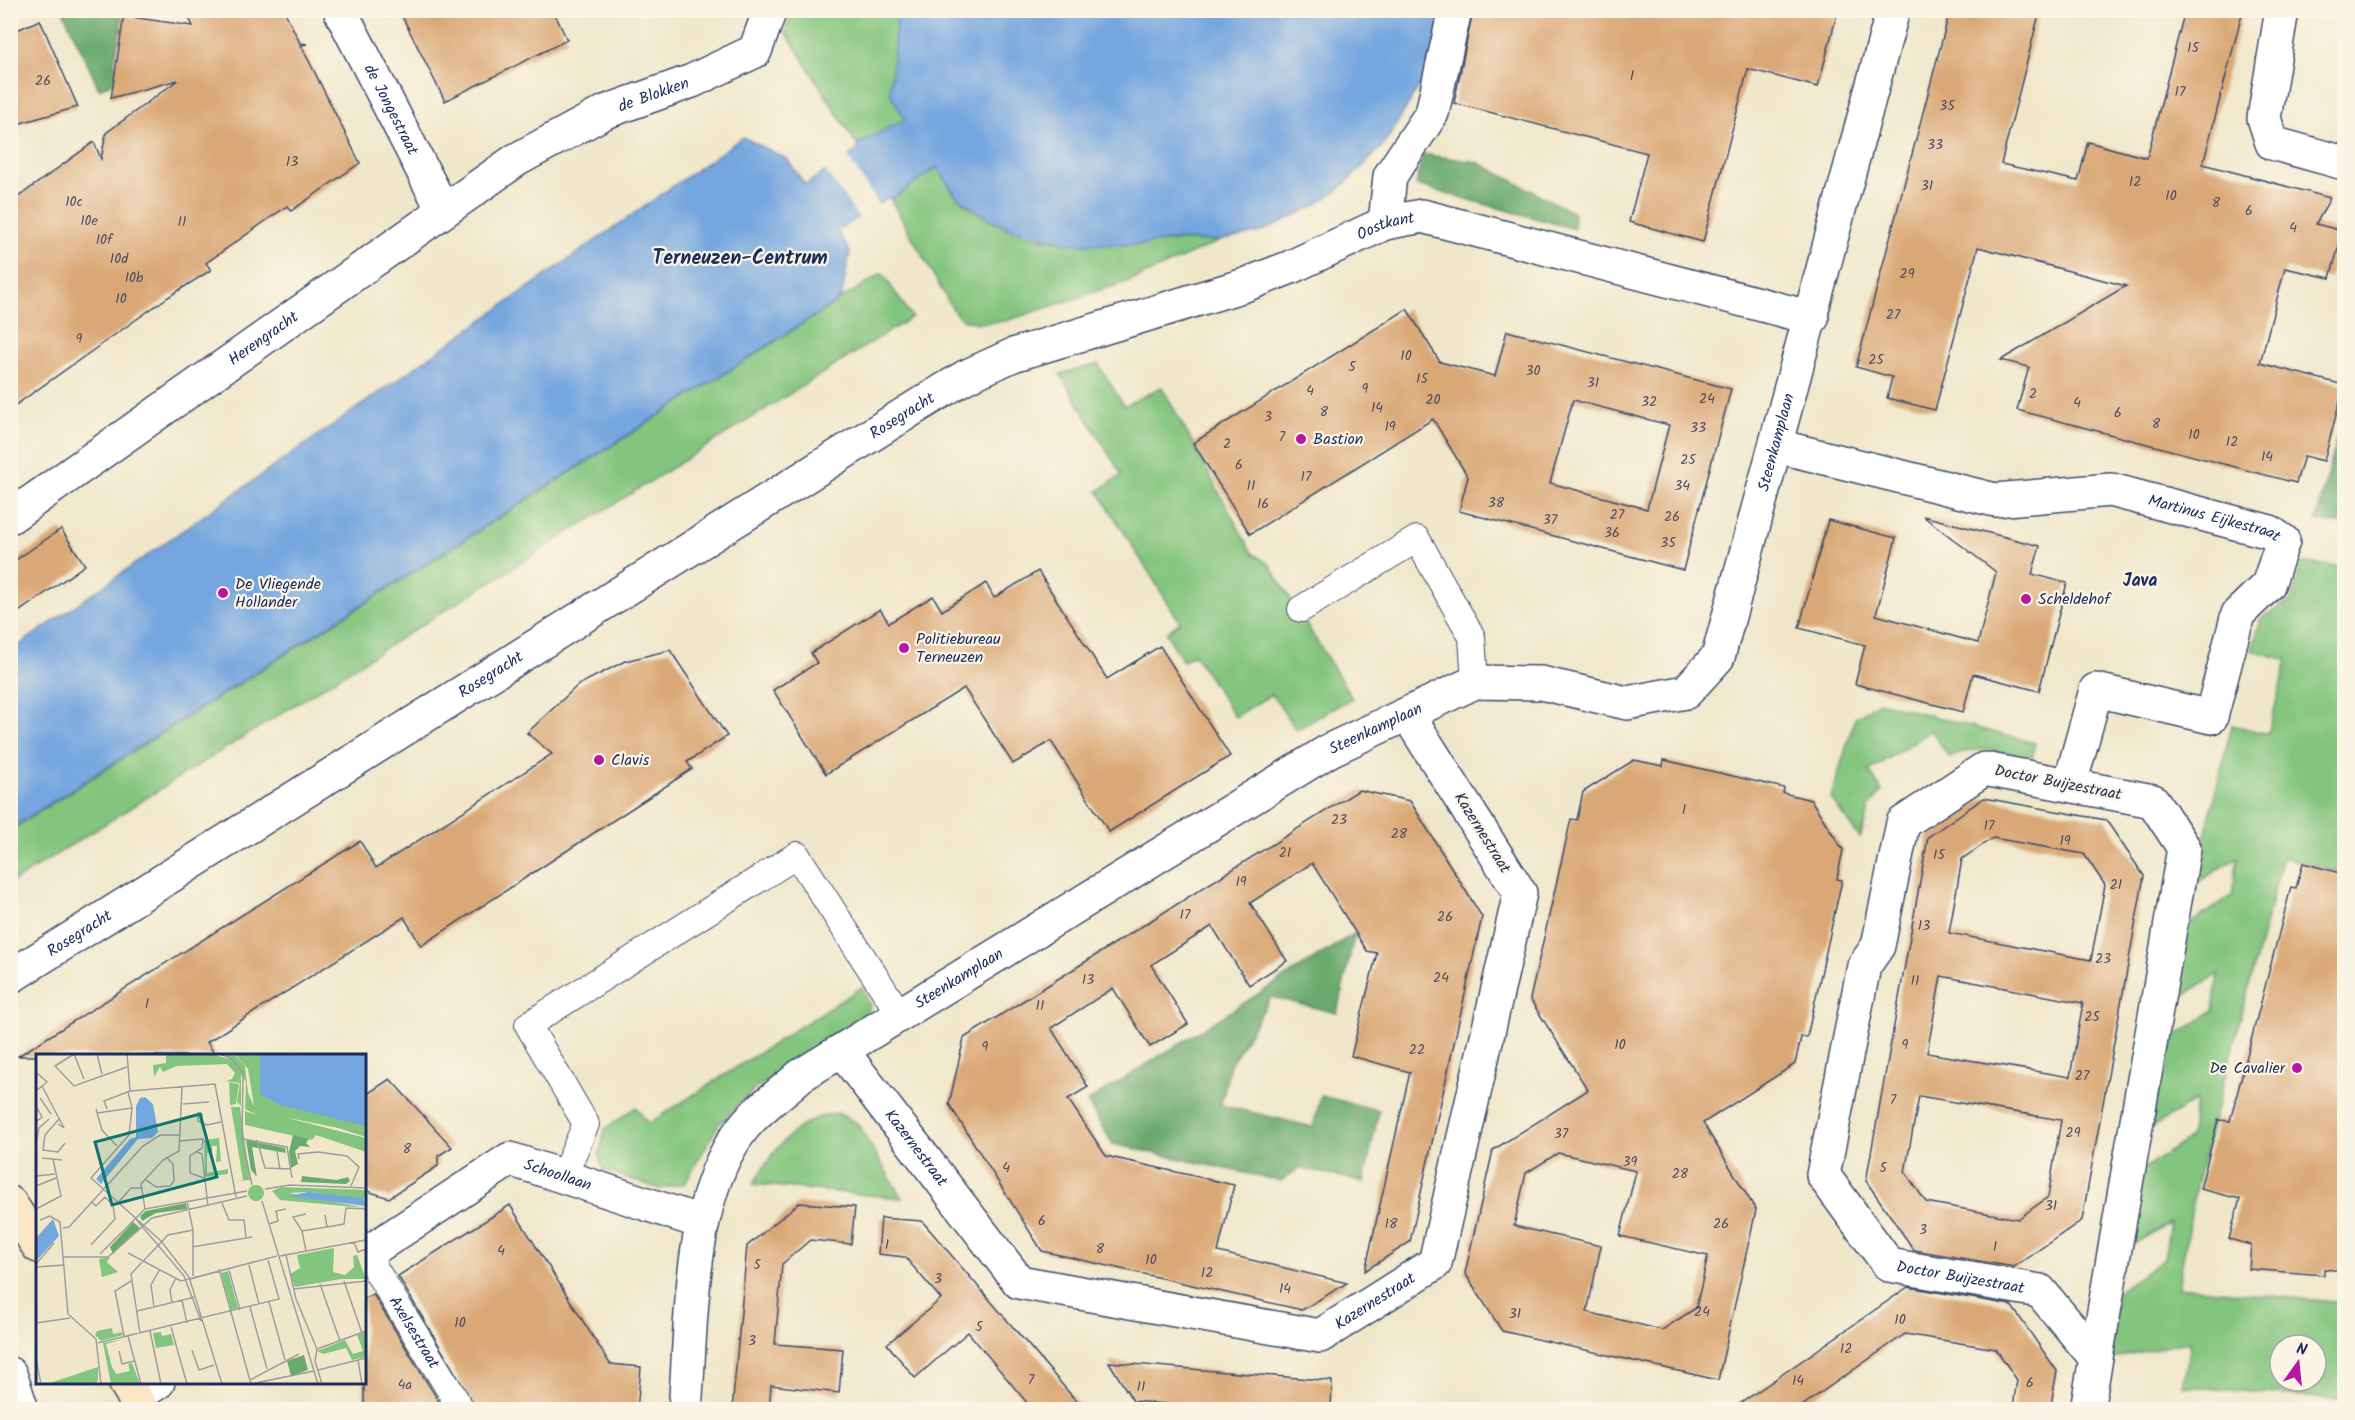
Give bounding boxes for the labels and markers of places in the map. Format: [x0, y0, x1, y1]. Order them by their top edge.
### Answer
place label: Bastion [1313, 427, 1363, 452]
marker: Bastion [1294, 432, 1308, 446]
place label: De Vliegende Hollander [235, 572, 321, 615]
marker: De Vliegende Hollander [216, 586, 230, 600]
place label: Scheldehof [2038, 587, 2112, 612]
marker: Scheldehof [2019, 592, 2033, 606]
place label: Politiebureau Terneuzen [916, 627, 1001, 670]
marker: Politiebureau Terneuzen [897, 641, 911, 655]
place label: Clavis [611, 748, 650, 773]
marker: Clavis [592, 753, 606, 767]
place label: De Cavalier [2209, 1056, 2287, 1081]
marker: De Cavalier [2290, 1061, 2304, 1075]

